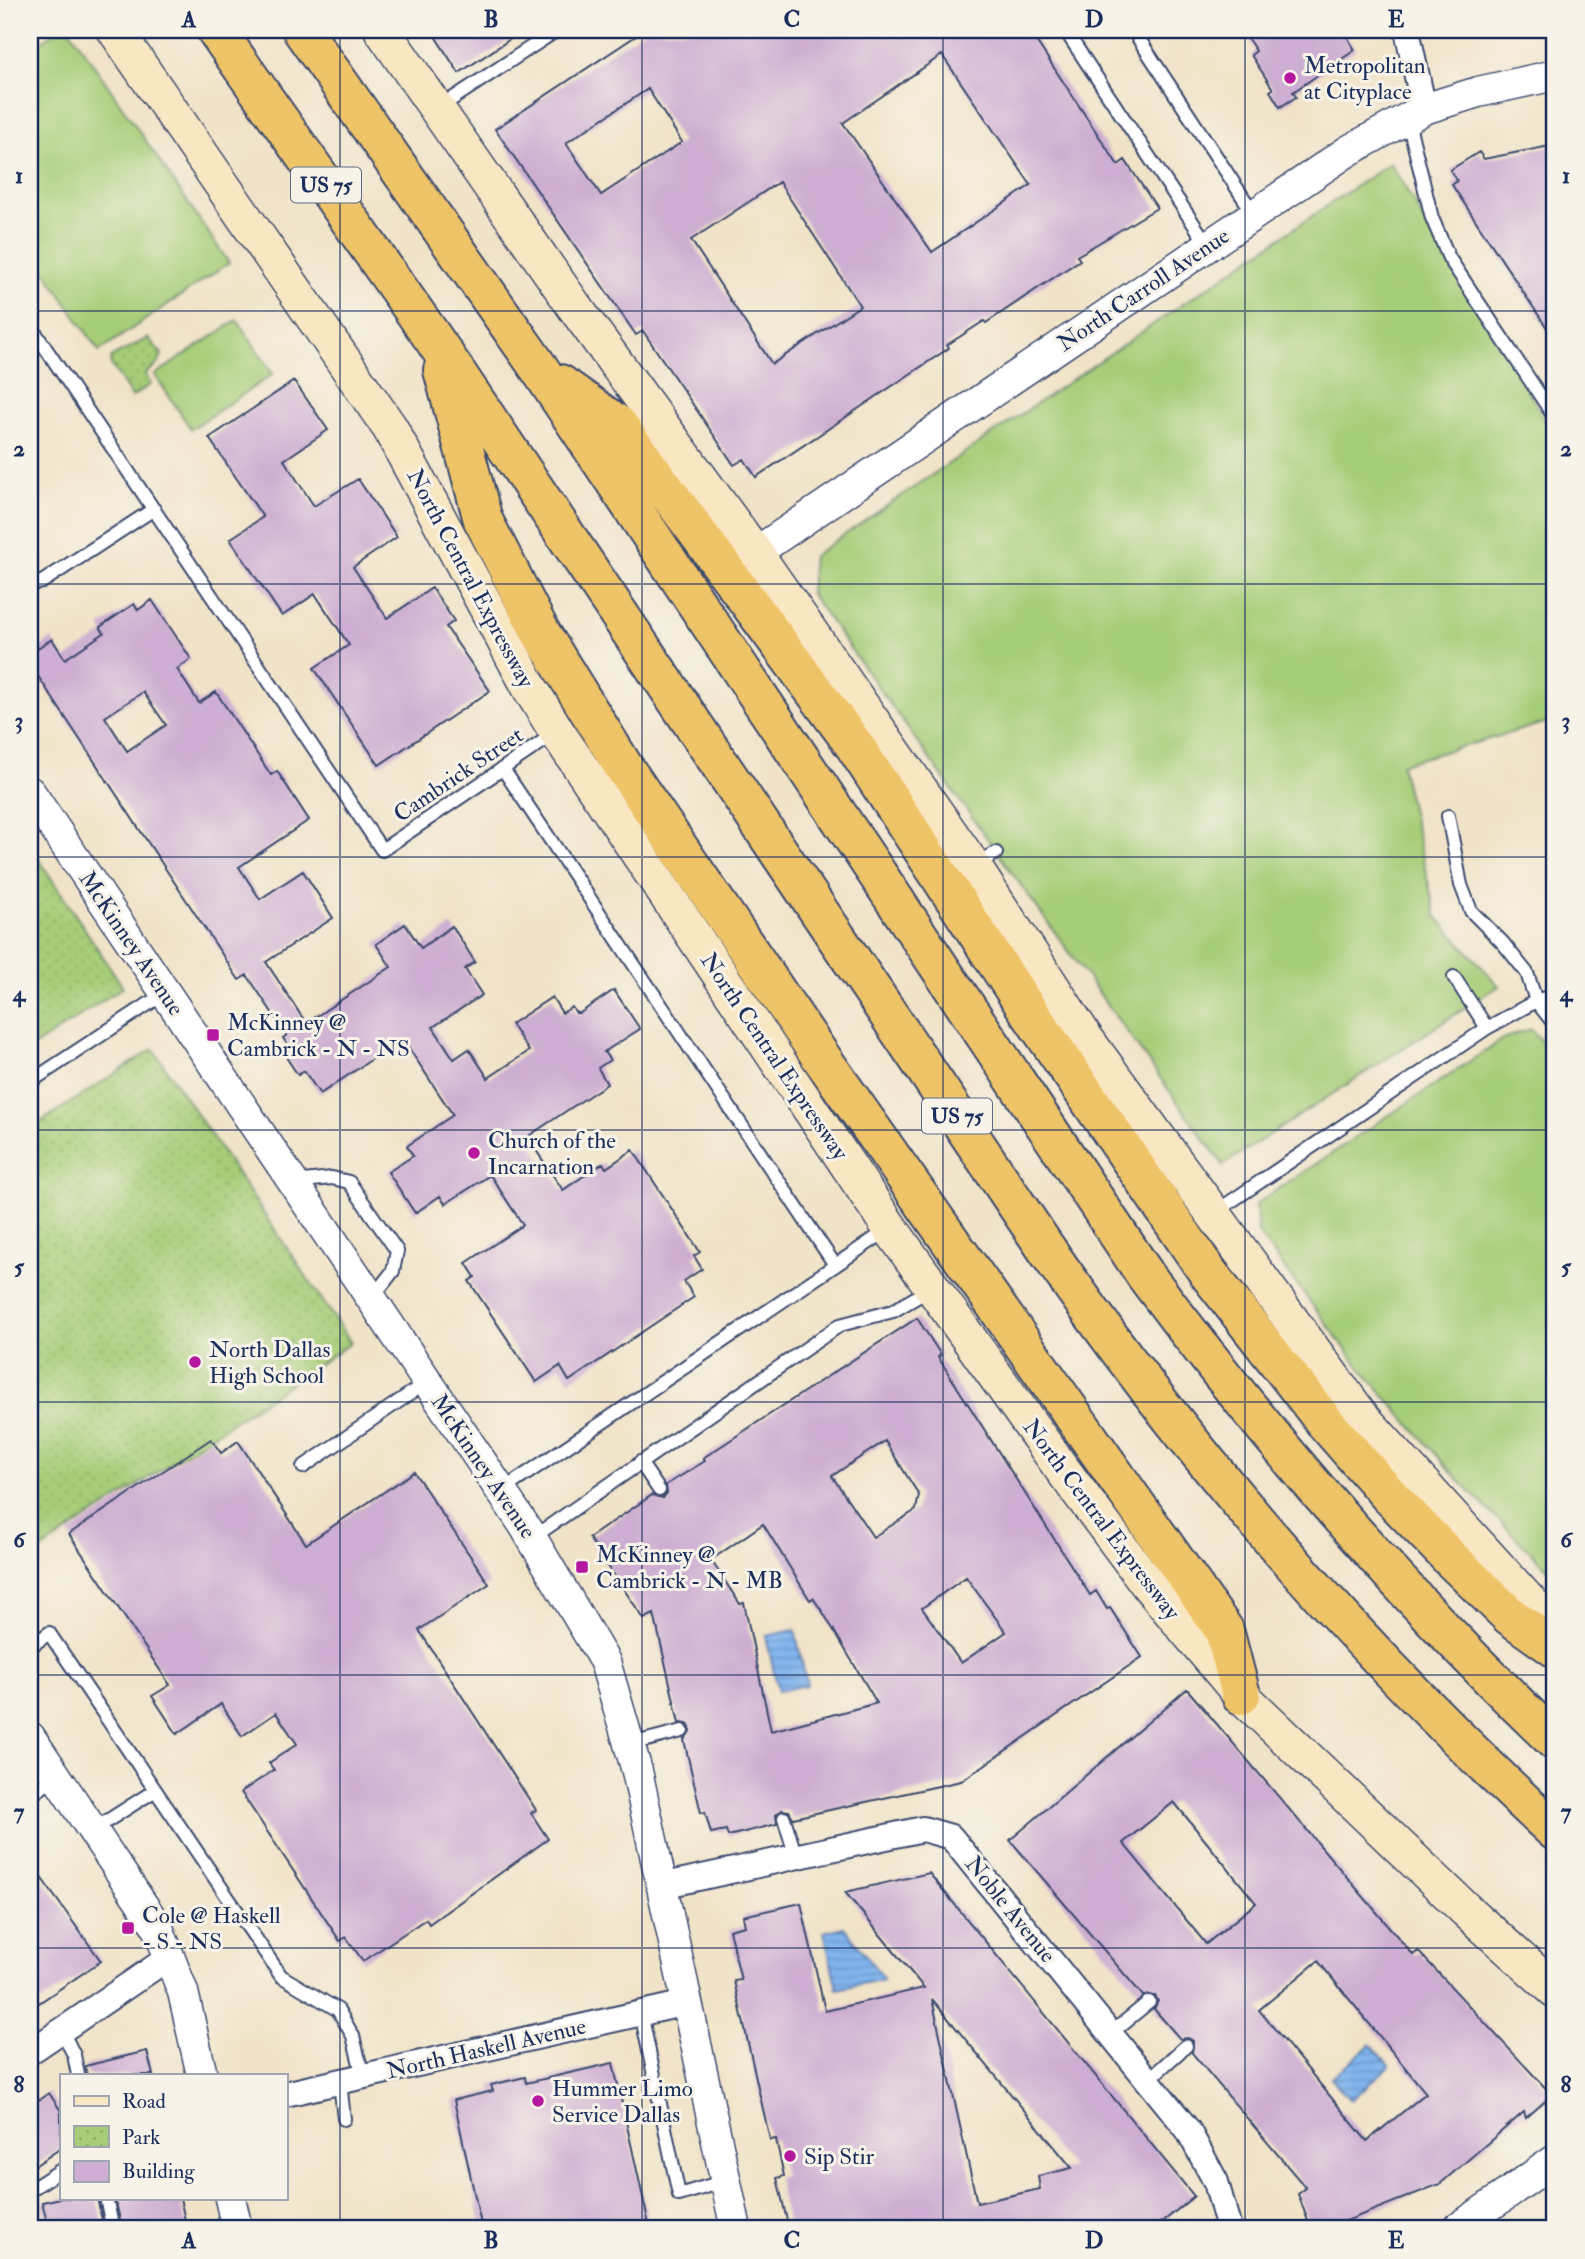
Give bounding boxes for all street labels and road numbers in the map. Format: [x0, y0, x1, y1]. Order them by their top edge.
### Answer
road number: US 75 [291, 168, 361, 202]
street label: North Carroll Avenue [1052, 221, 1235, 358]
street label: North Central Expressway [400, 464, 541, 694]
street label: Cambrick Street [388, 720, 529, 828]
street label: McKinney Avenue [73, 865, 191, 1021]
street label: North Central Expressway [693, 947, 855, 1167]
road number: US 75 [922, 1098, 992, 1134]
street label: McKinney Avenue [425, 1388, 543, 1544]
street label: North Central Expressway [1016, 1413, 1187, 1627]
street label: Noble Avenue [959, 1850, 1063, 1969]
street label: North Haskell Avenue [384, 2011, 589, 2086]

